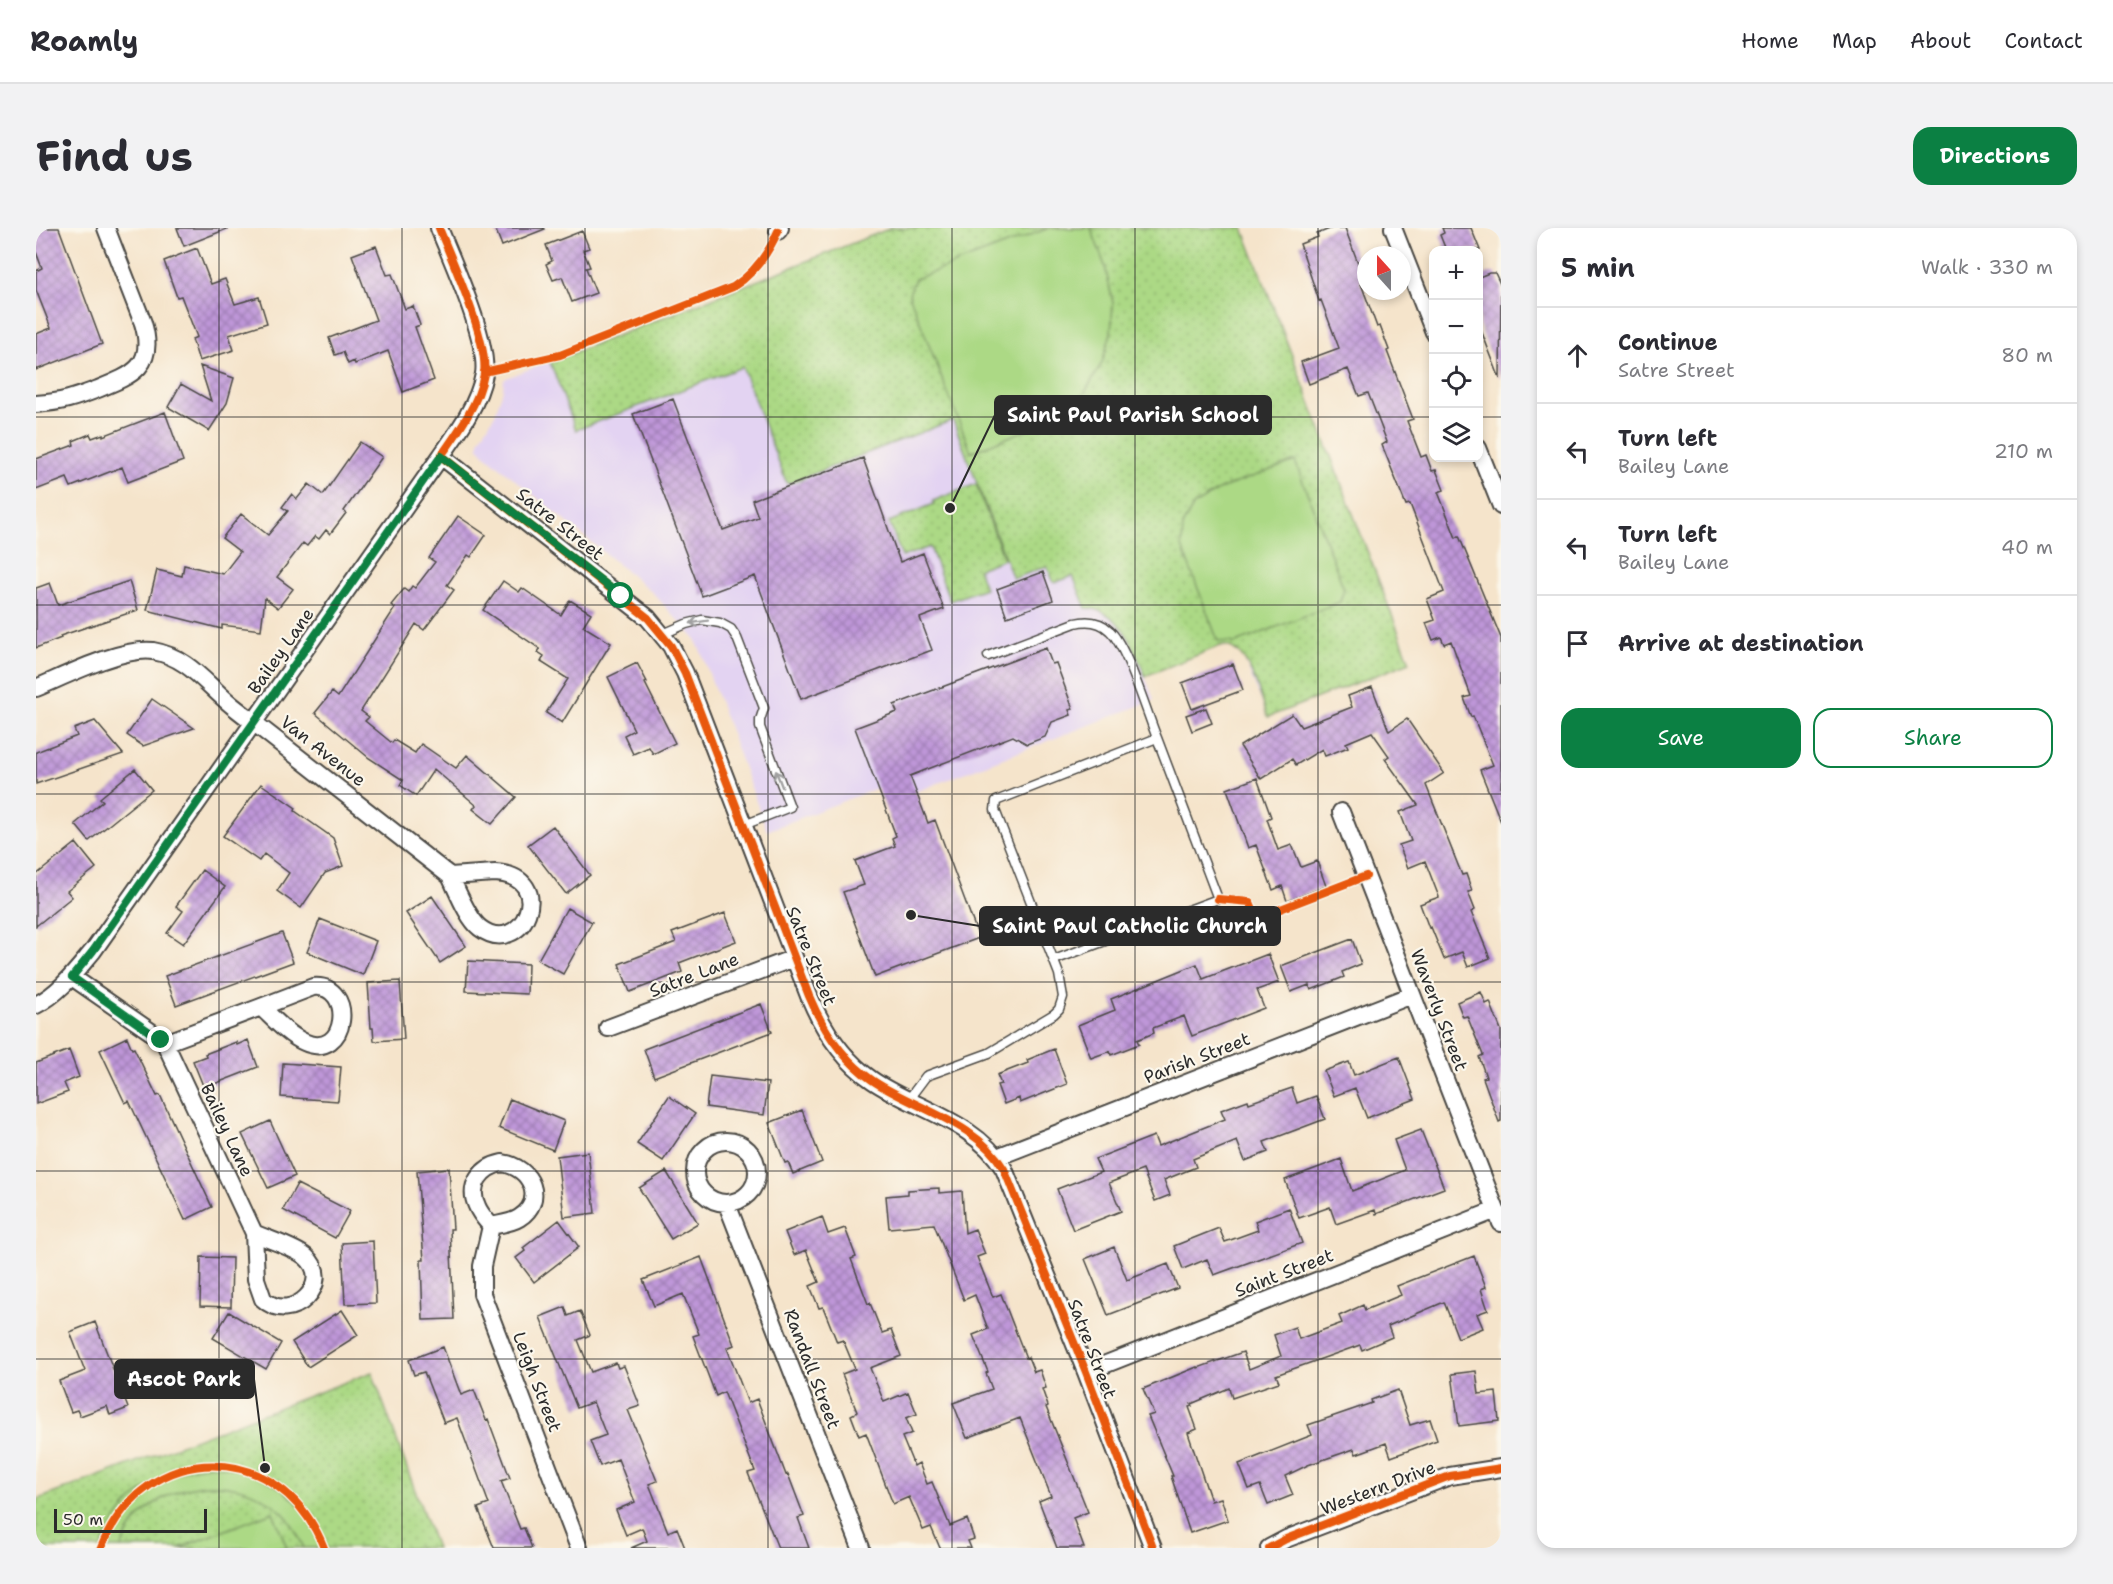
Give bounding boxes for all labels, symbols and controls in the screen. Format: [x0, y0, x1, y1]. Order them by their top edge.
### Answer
text: Roamly [30, 22, 138, 60]
text: Home [1741, 27, 1799, 55]
text: Map [1832, 27, 1877, 55]
text: About [1910, 27, 1971, 55]
text: Contact [2004, 27, 2083, 55]
button: Directions [1913, 127, 2077, 185]
text: Find us [36, 128, 193, 184]
north arrow [1357, 246, 1411, 300]
map controls [1429, 246, 1483, 462]
button: + [1429, 246, 1483, 300]
text: 5 min [1561, 250, 1635, 285]
text: Walk · 330 m [1921, 254, 2053, 280]
button: − [1429, 300, 1483, 354]
text: Continue [1618, 328, 1718, 357]
icon: ahead [1561, 339, 1594, 372]
text: 80 m [2001, 342, 2053, 368]
button: locate [1429, 354, 1483, 408]
text: Satre Street [1618, 357, 1735, 383]
callout: Saint Paul Parish School [995, 396, 1271, 434]
text: Saint Paul Parish School [1007, 402, 1259, 428]
button: layers [1429, 408, 1483, 462]
text: Turn left [1618, 424, 1717, 453]
icon: left [1561, 435, 1594, 468]
text: 210 m [1994, 438, 2053, 464]
text: Bailey Lane [1618, 453, 1729, 479]
street label: Satre Street [511, 482, 609, 566]
text: Turn left [1618, 520, 1717, 549]
icon: left [1561, 531, 1594, 564]
text: 40 m [2001, 534, 2053, 560]
text: Bailey Lane [1618, 549, 1729, 575]
route start [607, 582, 633, 608]
street label: Bailey Lane [242, 603, 320, 699]
one-way arrow [690, 616, 709, 627]
icon: arrive [1561, 627, 1594, 660]
text: Arrive at destination [1618, 629, 1864, 658]
button: Save [1561, 708, 1801, 768]
button: Share [1813, 708, 2053, 768]
street label: Van Avenue [275, 710, 371, 792]
one-way arrow [773, 770, 784, 789]
street label: Satre Street [780, 903, 842, 1009]
callout: Saint Paul Catholic Church [980, 907, 1280, 945]
text: Saint Paul Catholic Church [992, 913, 1268, 939]
street label: Waverly Street [1405, 946, 1473, 1075]
street label: Satre Lane [646, 947, 742, 1003]
route end [147, 1026, 173, 1052]
street label: Parish Street [1140, 1027, 1254, 1089]
street label: Bailey Lane [195, 1079, 259, 1181]
street label: Saint Street [1231, 1243, 1337, 1303]
street label: Satre Street [1062, 1296, 1122, 1402]
street label: Randall Street [778, 1306, 846, 1433]
street label: Leigh Street [507, 1328, 567, 1436]
callout: Ascot Park [115, 1360, 254, 1398]
text: Ascot Park [127, 1366, 241, 1392]
street label: Western Drive [1317, 1455, 1439, 1521]
scale bar [54, 1506, 207, 1534]
text: 50 m [63, 1509, 103, 1530]

